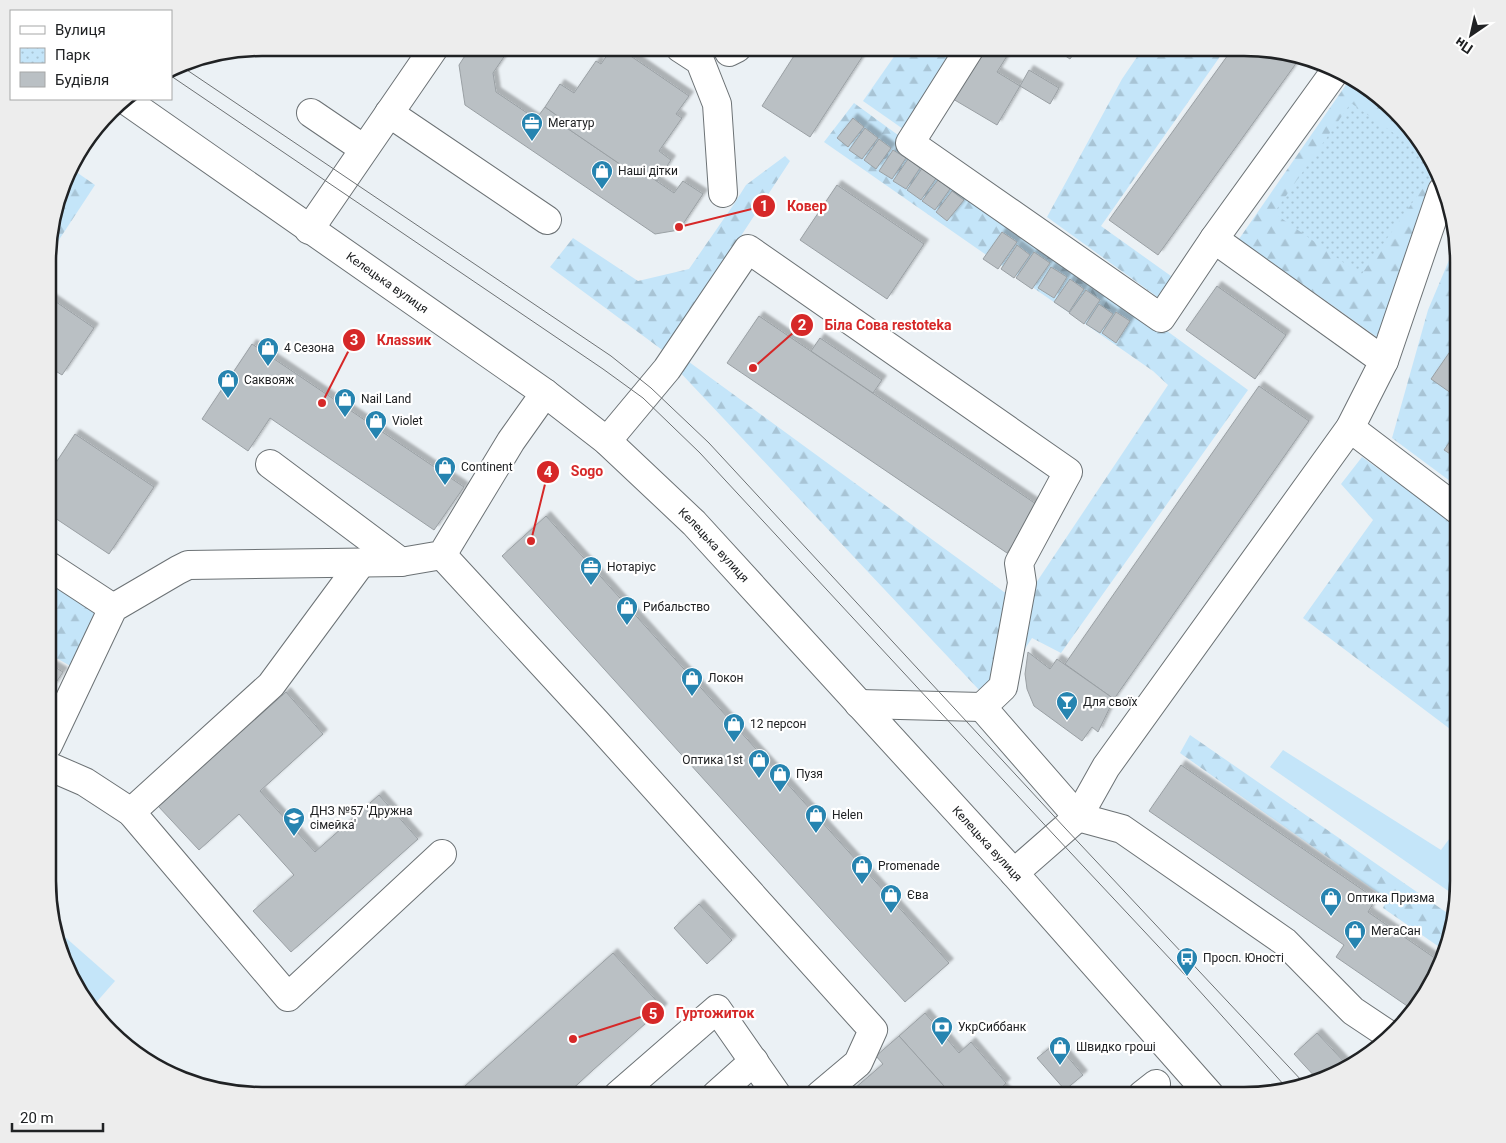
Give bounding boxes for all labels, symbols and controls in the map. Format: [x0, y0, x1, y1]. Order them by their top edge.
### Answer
legend [10, 10, 172, 100]
north arrow [1446, 10, 1496, 60]
text: Вулиця [55, 21, 106, 39]
text: Пн [1452, 34, 1476, 57]
text: Парк [55, 46, 90, 64]
text: Будівля [55, 71, 109, 89]
office icon: Мегатур [520, 111, 544, 142]
place label: Мегатур [548, 116, 595, 130]
shop icon: Наші дітки [590, 159, 614, 190]
place label: Наші дітки [618, 164, 678, 178]
callout: Ковер [751, 191, 837, 220]
text: 1 [760, 197, 768, 215]
text: Ковер [787, 198, 827, 214]
street label: Келецька вулиця [343, 249, 431, 316]
callout: Біла Сова restoteka [789, 310, 961, 339]
text: 2 [798, 316, 807, 334]
text: Біла Сова restoteka [825, 317, 952, 333]
callout: Клаssик [342, 325, 441, 354]
text: 3 [350, 331, 358, 349]
text: Клаssик [377, 332, 431, 348]
shop icon: 4 Сезона [256, 336, 280, 367]
place label: 4 Сезона [284, 341, 334, 355]
shop icon: Саквояж [216, 368, 240, 399]
place label: Саквояж [244, 373, 295, 387]
shop icon: Nail Land [333, 387, 357, 418]
place label: Nail Land [361, 392, 411, 406]
shop icon: Violet [364, 409, 388, 440]
place label: Violet [392, 414, 423, 428]
shop icon: Continent [433, 455, 457, 486]
callout: Sogo [536, 457, 613, 486]
place label: Continent [461, 460, 513, 474]
text: 4 [544, 463, 553, 481]
text: Sogo [571, 463, 603, 479]
street label: Келецька вулиця [675, 505, 752, 585]
office icon: Нотаріус [579, 555, 603, 586]
place label: Нотаріус [607, 560, 656, 574]
shop icon: Рибальство [615, 595, 639, 626]
place label: Рибальство [643, 600, 710, 614]
shop icon: Локон [680, 666, 704, 697]
place label: Локон [708, 671, 743, 685]
bar icon: Для своїх [1055, 690, 1079, 721]
place label: Для своїх [1083, 695, 1138, 709]
shop icon: 12 персон [722, 712, 746, 743]
place label: 12 персон [750, 717, 807, 731]
shop icon: Оптика 1st [747, 748, 771, 779]
place label: Оптика 1st [682, 753, 743, 767]
shop icon: Пузя [768, 762, 792, 793]
place label: Пузя [796, 767, 823, 781]
shop icon: Helen [804, 803, 828, 834]
street label: Келецька вулиця [949, 803, 1025, 884]
place label: ДНЗ №57 'Дружна сімейка' [310, 804, 413, 832]
school or university icon: ДНЗ №57 'Дружна сімейка' [282, 806, 306, 837]
place label: Helen [832, 808, 863, 822]
shop icon: Promenade [850, 854, 874, 885]
place label: Promenade [878, 859, 940, 873]
shop icon: Єва [879, 883, 903, 914]
shop icon: Оптика Призма [1319, 886, 1343, 917]
place label: Єва [907, 888, 928, 902]
place label: Оптика Призма [1347, 891, 1435, 905]
shop icon: МегаСан [1343, 919, 1367, 950]
place label: МегаСан [1371, 924, 1421, 938]
bus stop icon: Просп. Юності [1175, 946, 1199, 977]
place label: Просп. Юності [1203, 951, 1284, 965]
callout: Гуртожиток [641, 999, 764, 1028]
text: 5 [649, 1005, 657, 1023]
text: Гуртожиток [676, 1005, 754, 1021]
bank icon: УкрСиббанк [930, 1015, 954, 1046]
place label: УкрСиббанк [958, 1020, 1027, 1034]
shop icon: Швидко гроші [1048, 1035, 1072, 1066]
place label: Швидко гроші [1076, 1040, 1156, 1054]
scale bar [12, 1100, 104, 1132]
text: 20 m [20, 1109, 54, 1127]

